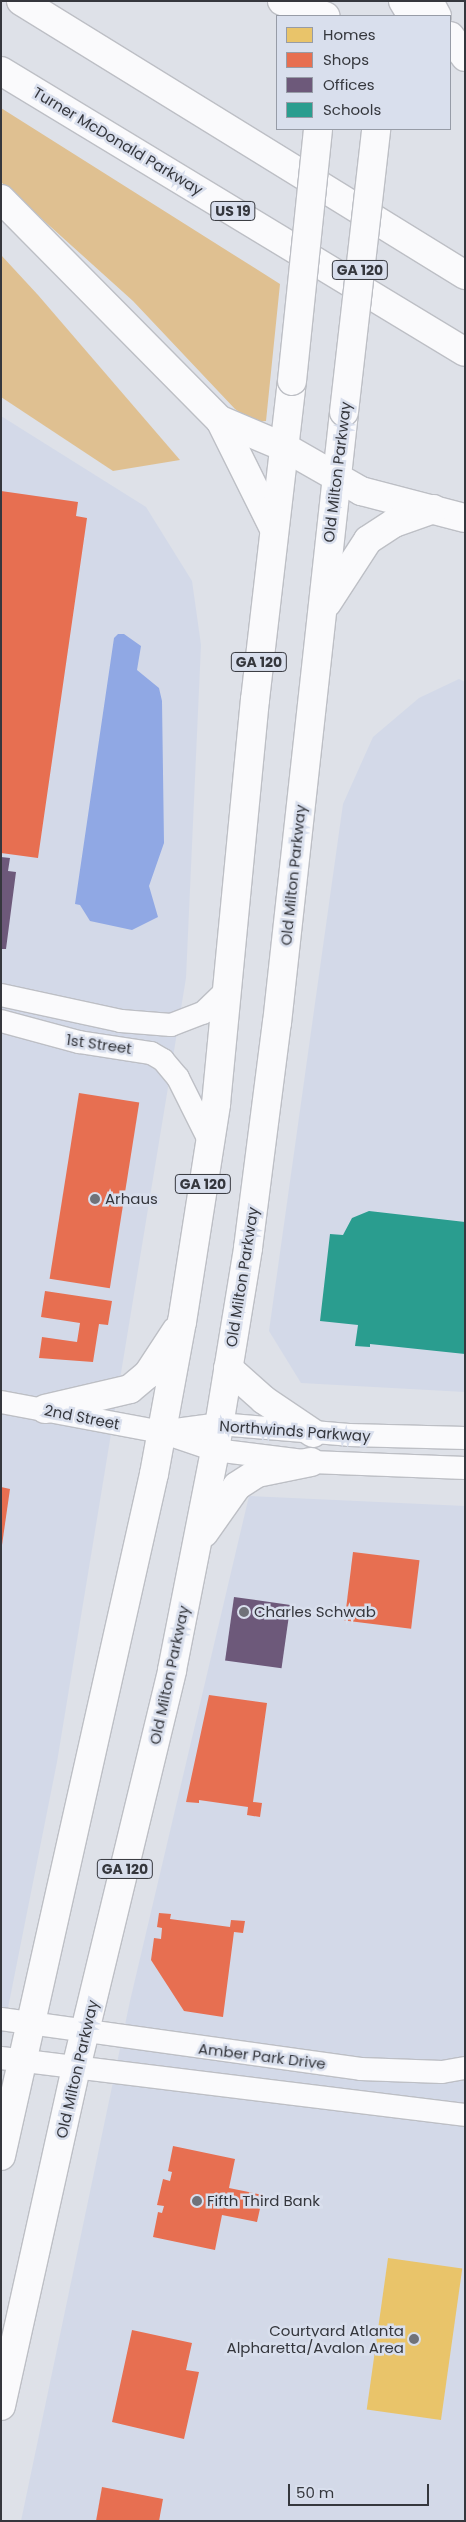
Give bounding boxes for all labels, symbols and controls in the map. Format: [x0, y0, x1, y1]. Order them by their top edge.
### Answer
legend [276, 15, 451, 130]
text: Homes [323, 24, 376, 45]
text: Shops [323, 49, 369, 70]
text: Offices [323, 74, 375, 95]
street label: Turner McDonald Parkway [30, 83, 206, 199]
text: Schools [323, 99, 381, 120]
road number: US 19 [209, 200, 257, 222]
road number: GA 120 [331, 258, 389, 282]
street label: Old Milton Parkway [319, 401, 355, 543]
road number: GA 120 [230, 650, 288, 674]
street label: Old Milton Parkway [277, 804, 309, 946]
street label: 1st Street [65, 1030, 133, 1058]
road number: GA 120 [174, 1172, 232, 1196]
place label: Arhaus [105, 1190, 158, 1208]
marker: Arhaus [89, 1193, 101, 1205]
street label: Old Milton Parkway [222, 1206, 262, 1348]
street label: 2nd Street [43, 1401, 121, 1433]
street label: Northwinds Parkway [219, 1417, 371, 1445]
place label: Charles Schwab [254, 1603, 376, 1621]
street label: Old Milton Parkway [145, 1604, 193, 1746]
marker: Charles Schwab [238, 1606, 250, 1618]
road number: GA 120 [96, 1858, 154, 1880]
street label: Old Milton Parkway [52, 1998, 102, 2140]
street label: Amber Park Drive [197, 2039, 327, 2073]
place label: Fifth Third Bank [207, 2192, 320, 2210]
marker: Fifth Third Bank [191, 2195, 203, 2207]
place label: Courtyard Atlanta Alpharetta/Avalon Area [227, 2321, 404, 2356]
marker: Courtyard Atlanta Alpharetta/Avalon Area [408, 2333, 420, 2345]
scale bar [291, 2474, 432, 2506]
text: 50 m [296, 2482, 334, 2503]

